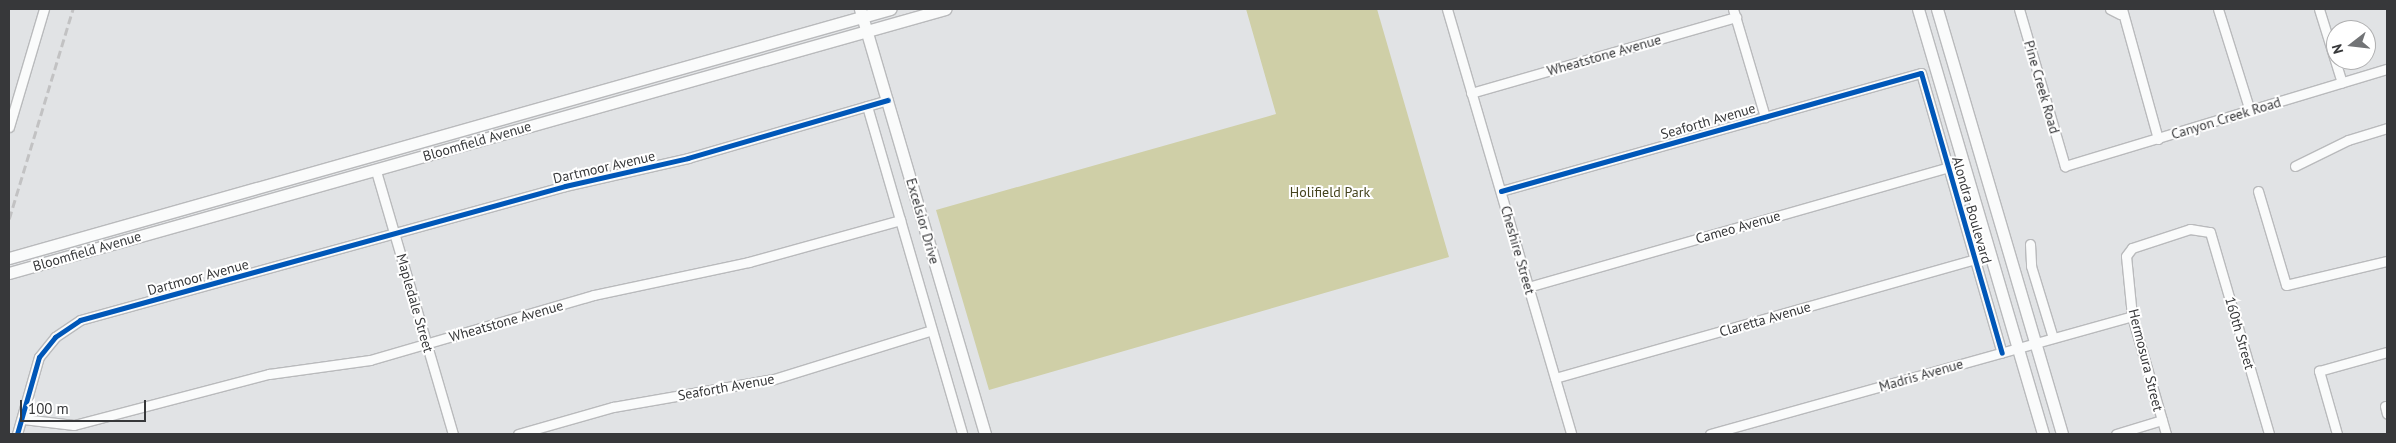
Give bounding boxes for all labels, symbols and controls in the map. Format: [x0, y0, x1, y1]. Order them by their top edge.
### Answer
north arrow [2326, 20, 2376, 70]
street label: Wheatstone Avenue [1545, 31, 1663, 79]
street label: Pine Creek Road [2021, 38, 2063, 136]
text: N [2328, 42, 2347, 56]
street label: Canyon Creek Road [2169, 93, 2283, 143]
street label: Seaforth Avenue [1658, 99, 1758, 143]
street label: Bloomfield Avenue [421, 117, 533, 165]
street label: Dartmoor Avenue [551, 147, 657, 187]
street label: Alondra Boulevard [1949, 155, 1995, 265]
street label: Excelsior Drive [903, 176, 943, 266]
park label: Holifield Park [1290, 184, 1370, 200]
street label: Cheshire Street [1497, 204, 1539, 296]
street label: Cameo Avenue [1693, 207, 1783, 247]
street label: Bloomfield Avenue [31, 227, 143, 275]
street label: Mapledale Street [393, 252, 437, 354]
street label: Dartmoor Avenue [145, 255, 251, 299]
street label: 160th Street [2222, 295, 2258, 371]
street label: Wheatstone Avenue [447, 297, 565, 345]
street label: Claretta Avenue [1717, 298, 1813, 340]
street label: Hermosura Street [2125, 307, 2167, 413]
street label: Madris Avenue [1877, 355, 1965, 395]
street label: Seaforth Avenue [676, 370, 776, 404]
scale bar [22, 390, 149, 422]
text: 100 m [28, 399, 69, 418]

